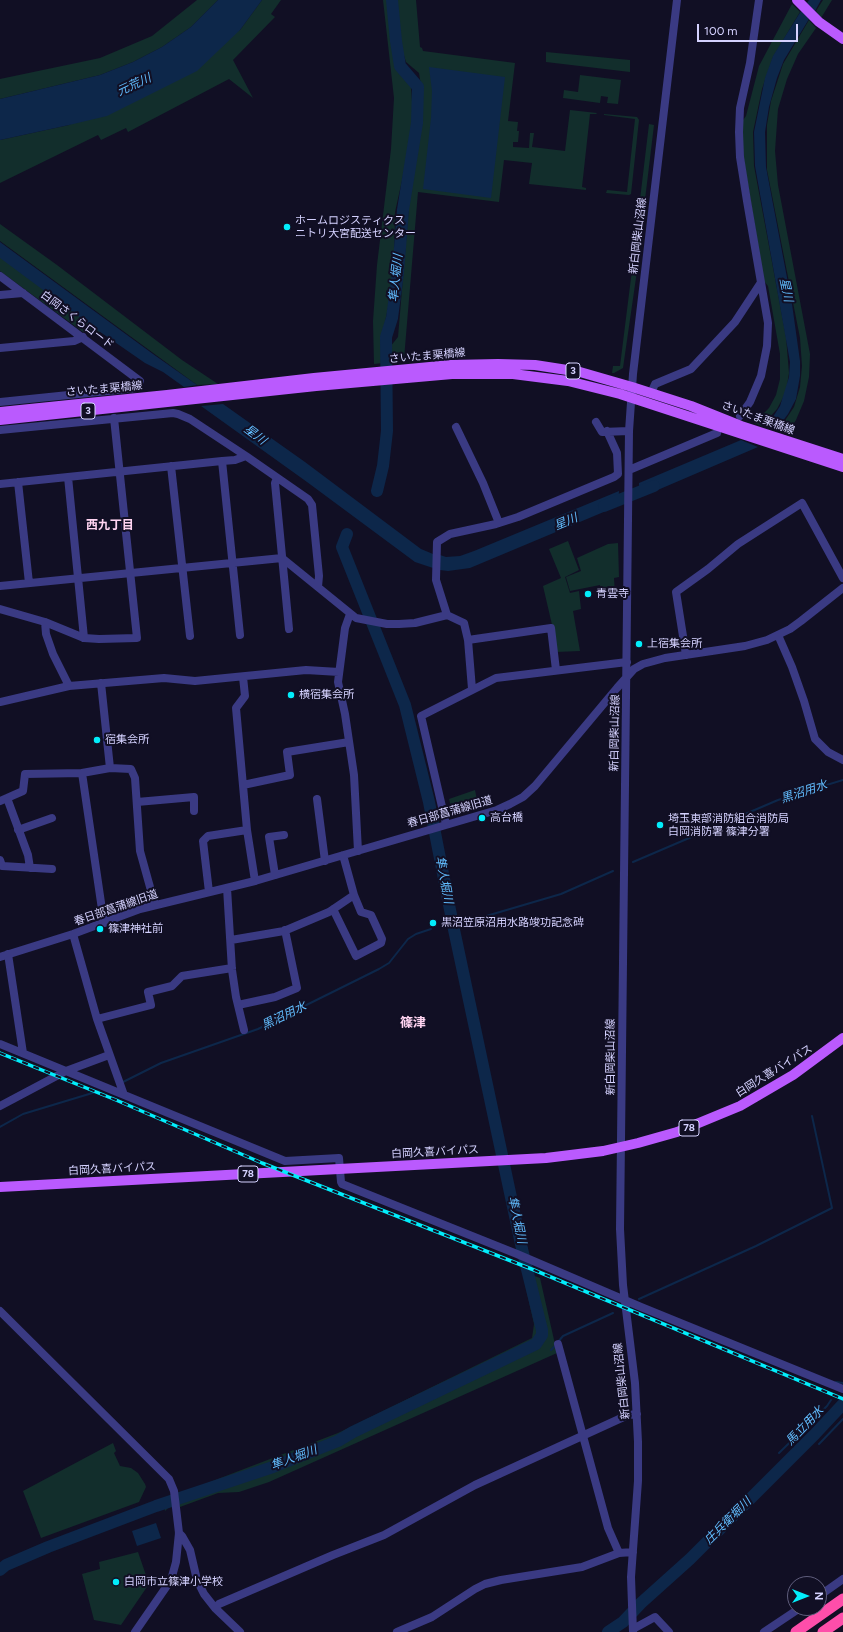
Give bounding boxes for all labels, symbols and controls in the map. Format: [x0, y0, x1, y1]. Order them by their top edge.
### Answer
scale bar [699, 16, 800, 42]
text: 100 m [704, 24, 738, 38]
water label: 元荒川 [115, 71, 153, 99]
street label: 新白岡柴山沼線 [627, 197, 649, 275]
place label: ホームロジスティクス ニトリ大宮配送センター [295, 214, 416, 240]
marker: ホームロジスティクス ニトリ大宮配送センター [282, 222, 292, 232]
water label: 隼人堀川 [386, 253, 406, 303]
water label: 星川 [776, 277, 796, 303]
street label: 白岡さくらロード [38, 288, 116, 352]
street label: さいたま栗橋線 [388, 346, 466, 366]
road number: 3 [566, 363, 580, 379]
street label: さいたま栗橋線 [65, 379, 143, 399]
street label: さいたま栗橋線 [720, 399, 796, 437]
road number: 3 [81, 403, 95, 419]
water label: 星川 [241, 422, 269, 448]
water label: 星川 [552, 511, 580, 533]
district label: 西九丁目 [86, 518, 134, 532]
place label: 青雲寺 [596, 587, 629, 601]
marker: 青雲寺 [583, 589, 593, 599]
place label: 上宿集会所 [647, 637, 702, 651]
marker: 上宿集会所 [634, 639, 644, 649]
place label: 横宿集会所 [299, 688, 354, 702]
marker: 横宿集会所 [286, 690, 296, 700]
street label: 新白岡柴山沼線 [608, 694, 622, 772]
place label: 宿集会所 [105, 733, 149, 747]
marker: 宿集会所 [92, 735, 102, 745]
water label: 黒沼用水 [779, 778, 829, 806]
street label: 春日部菖蒲線旧道 [406, 794, 494, 830]
place label: 高台橋 [490, 811, 523, 825]
place label: 埼玉東部消防組合消防局 白岡消防署 篠津分署 [668, 812, 789, 838]
marker: 高台橋 [477, 813, 487, 823]
marker: 埼玉東部消防組合消防局 白岡消防署 篠津分署 [655, 820, 665, 830]
water label: 隼人堀川 [432, 855, 456, 905]
street label: 春日部菖蒲線旧道 [72, 887, 160, 929]
place label: 黒沼笠原沼用水路竣功記念碑 [441, 916, 584, 930]
marker: 黒沼笠原沼用水路竣功記念碑 [428, 918, 438, 928]
place label: 篠津神社前 [108, 922, 163, 936]
marker: 篠津神社前 [95, 924, 105, 934]
water label: 黒沼用水 [259, 999, 309, 1033]
district label: 篠津 [400, 1015, 426, 1031]
street label: 新白岡柴山沼線 [604, 1019, 618, 1095]
street label: 白岡久喜バイパス [733, 1042, 815, 1100]
road number: 78 [679, 1120, 699, 1136]
street label: 白岡久喜バイパス [391, 1143, 479, 1161]
street label: 白岡久喜バイパス [68, 1160, 156, 1178]
road number: 78 [238, 1166, 258, 1182]
water label: 隼人堀川 [505, 1195, 529, 1245]
street label: 新白岡柴山沼線 [611, 1342, 633, 1420]
water label: 馬立用水 [783, 1404, 827, 1448]
water label: 隼人堀川 [269, 1443, 319, 1473]
water label: 庄兵衛堀川 [702, 1495, 754, 1547]
place label: 白岡市立篠津小学校 [124, 1575, 223, 1589]
north arrow [787, 1576, 827, 1616]
marker: 白岡市立篠津小学校 [111, 1577, 121, 1587]
text: N [812, 1592, 825, 1600]

